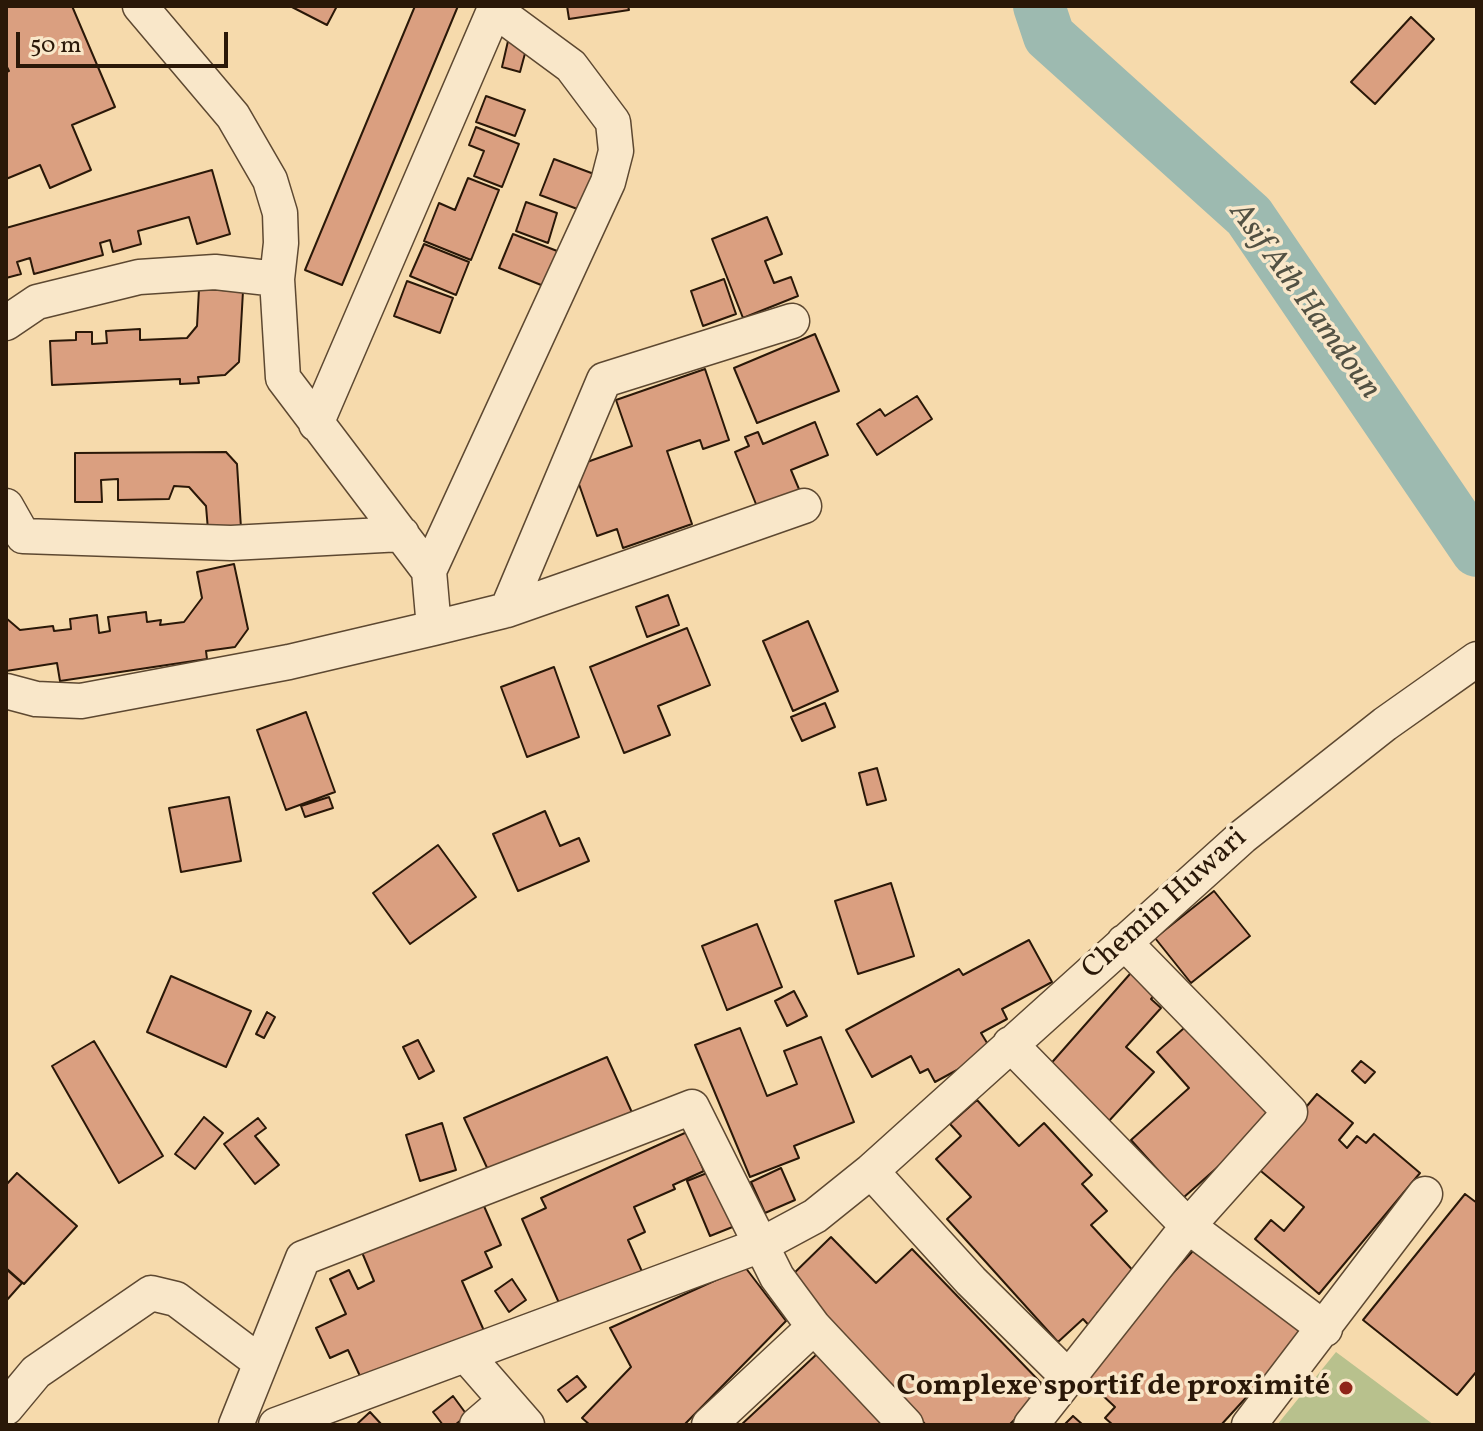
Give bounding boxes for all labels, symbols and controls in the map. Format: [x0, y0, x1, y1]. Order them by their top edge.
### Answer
scale bar [20, 16, 232, 66]
text: 50 m [30, 29, 82, 63]
water label: Asif Ath Hamdoun [1219, 196, 1387, 408]
street label: Chemin Huwari [1076, 822, 1256, 988]
place label: Complexe sportif de proximité [896, 1370, 1330, 1406]
marker: Complexe sportif de proximité [1337, 1379, 1355, 1397]

